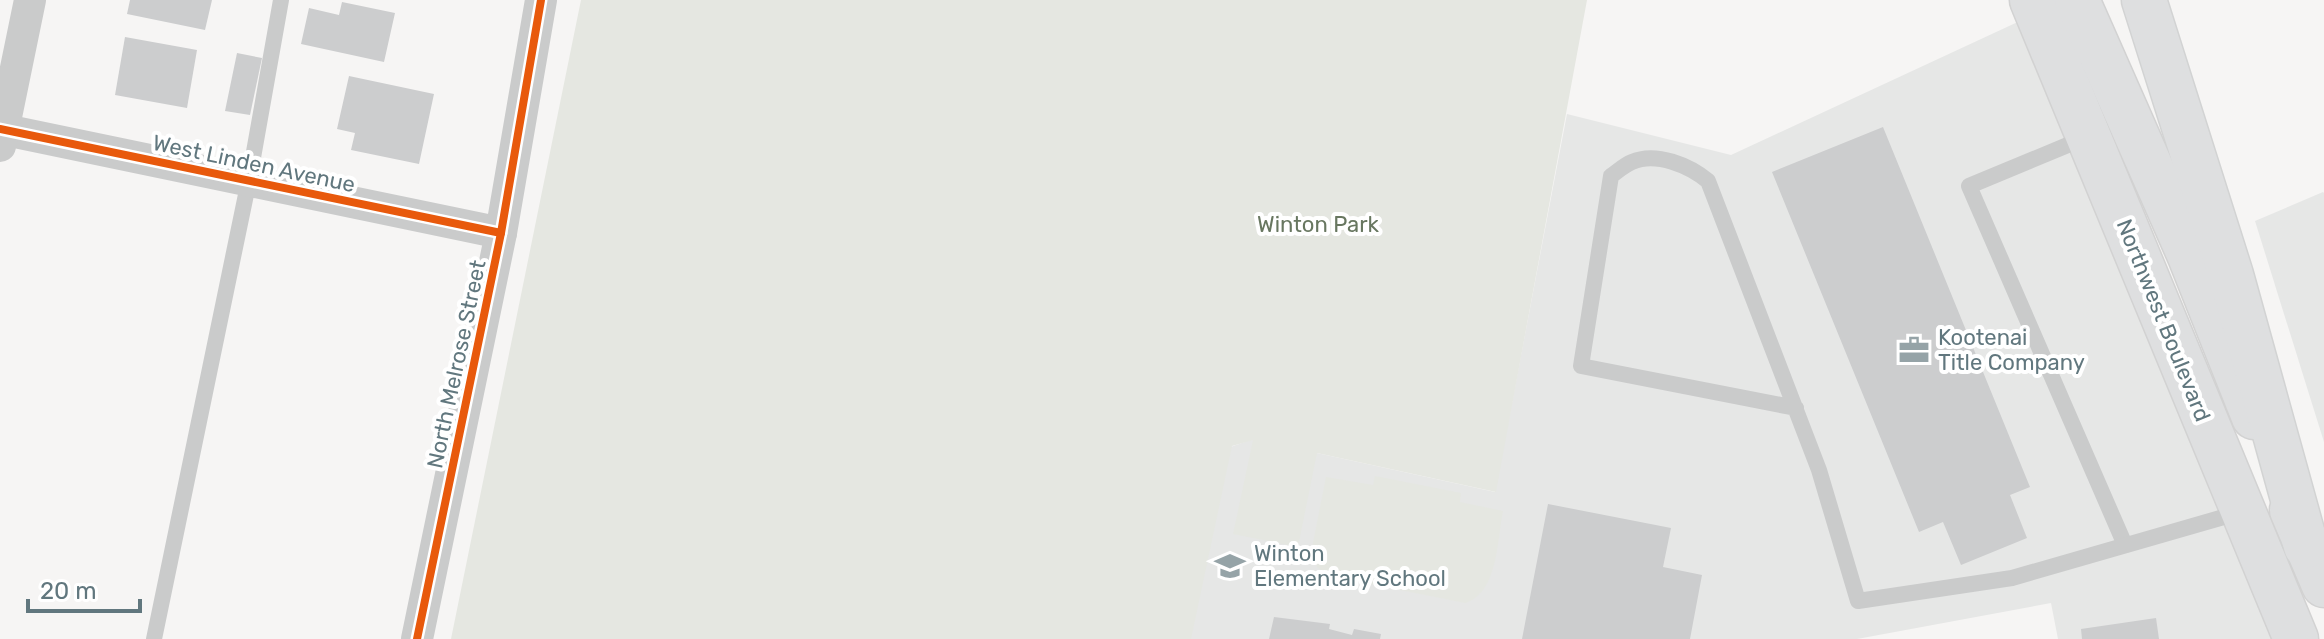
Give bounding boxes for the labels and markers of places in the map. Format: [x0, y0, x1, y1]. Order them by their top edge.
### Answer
place label: Kootenai Title Company [1938, 324, 2085, 376]
office icon: Kootenai Title Company [1897, 333, 1931, 367]
place label: Winton Elementary School [1254, 540, 1446, 592]
school or university icon: Winton Elementary School [1213, 549, 1247, 583]

